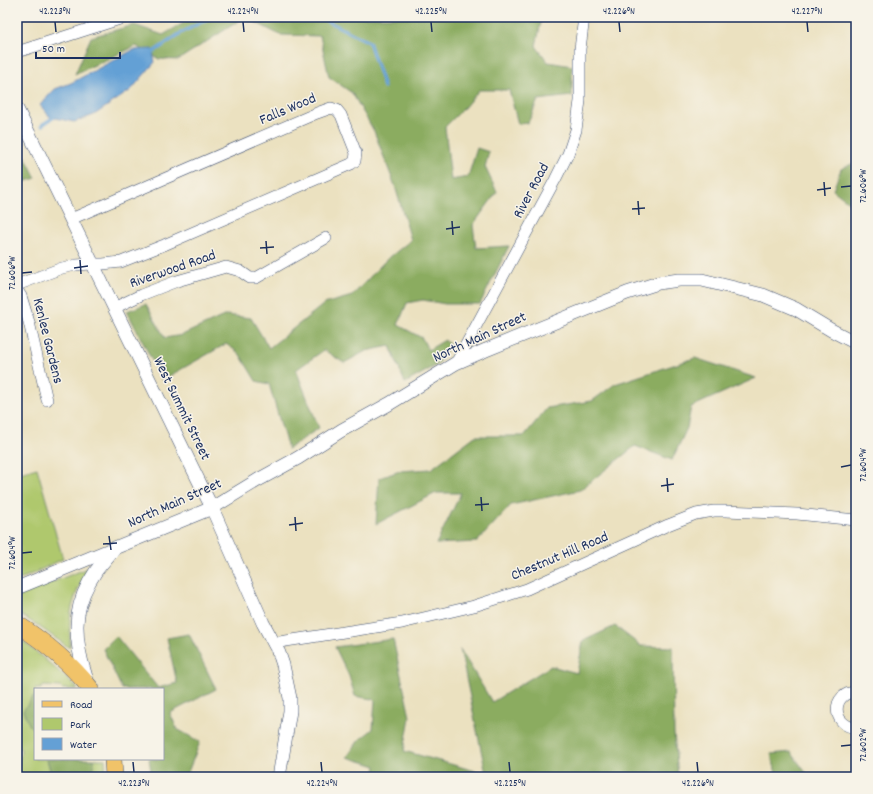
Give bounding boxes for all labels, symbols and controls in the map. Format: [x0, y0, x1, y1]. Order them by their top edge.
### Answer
text: 42.223°N [39, 5, 71, 19]
text: 42.224°N [227, 5, 259, 19]
text: 42.225°N [415, 5, 447, 19]
text: 42.226°N [603, 5, 635, 19]
text: 42.227°N [792, 5, 823, 19]
scale bar [36, 34, 120, 60]
text: 50 m [42, 41, 65, 58]
street label: Falls Wood [256, 88, 320, 132]
street label: River Road [508, 159, 556, 223]
text: 72.606°W [857, 169, 871, 203]
street label: Riverwood Road [127, 245, 219, 295]
text: 72.606°W [6, 256, 20, 290]
street label: Kenlee Gardens [26, 296, 68, 386]
street label: North Main Street [430, 307, 531, 369]
street label: West Summit Street [146, 354, 216, 465]
text: 72.604°W [857, 448, 871, 482]
street label: North Main Street [124, 473, 226, 535]
street label: Chestnut Hill Road [508, 527, 612, 587]
text: 72.604°W [6, 536, 20, 570]
legend [34, 688, 164, 760]
text: Road [70, 697, 92, 714]
text: Park [70, 717, 91, 734]
text: 72.602°W [857, 728, 871, 762]
text: Water [70, 737, 97, 754]
text: 42.223°N [118, 777, 150, 791]
text: 42.224°N [306, 777, 338, 791]
text: 42.225°N [494, 777, 526, 791]
text: 42.226°N [682, 777, 714, 791]

